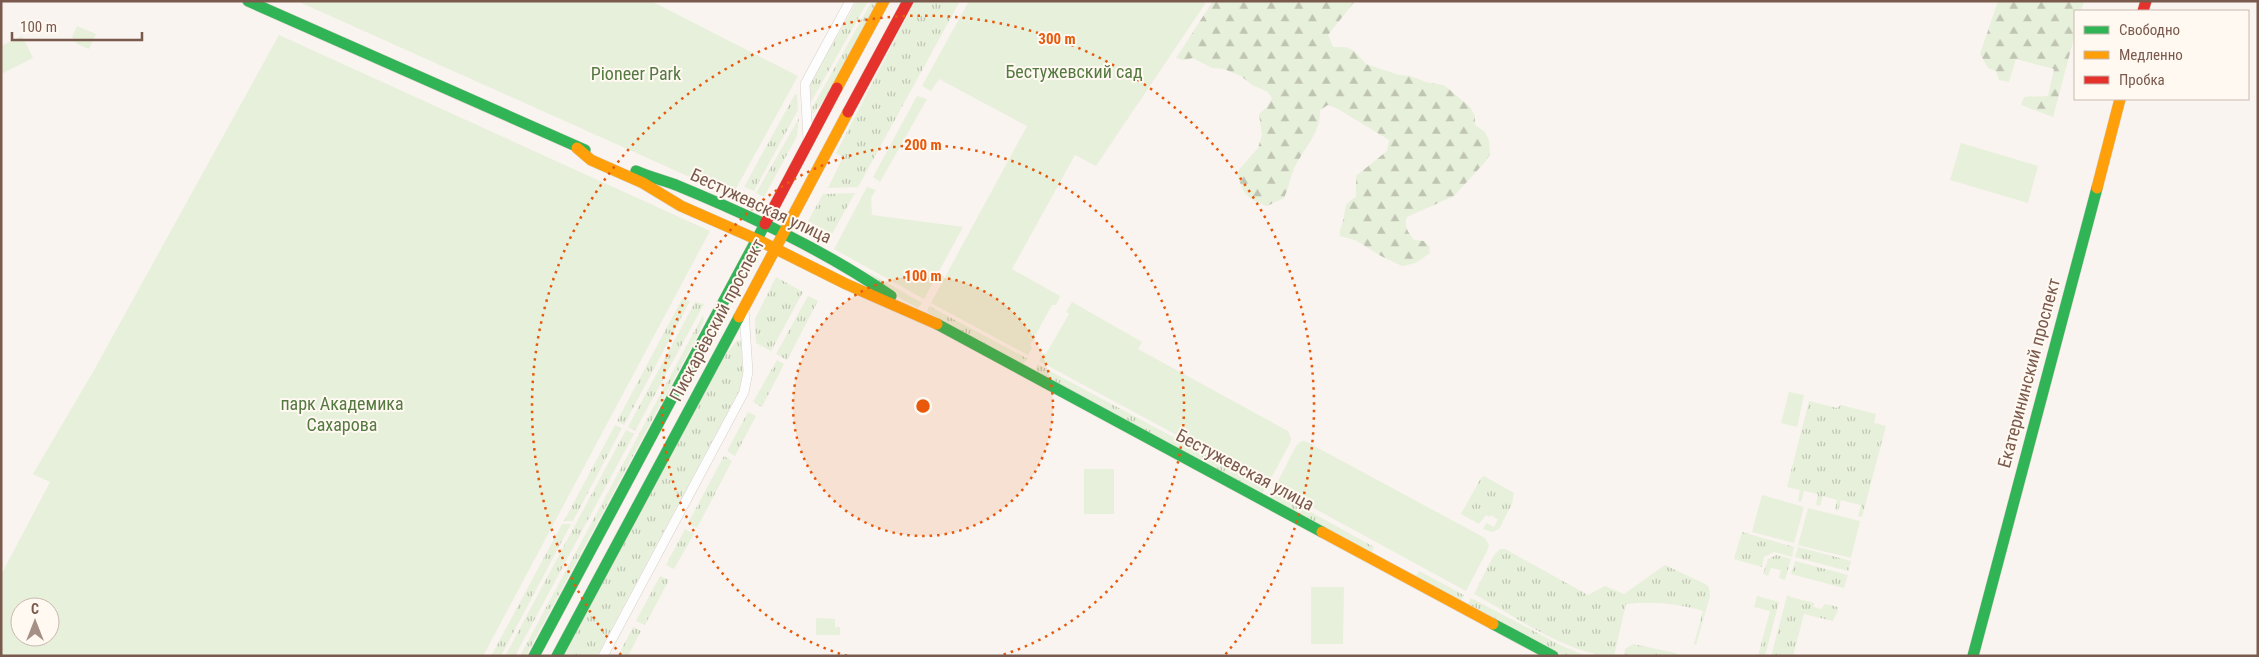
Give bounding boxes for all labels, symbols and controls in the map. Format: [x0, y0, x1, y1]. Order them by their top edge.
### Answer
scale bar [12, 10, 142, 42]
legend [2074, 10, 2249, 100]
text: 100 m [20, 18, 57, 36]
text: Свободно [2119, 21, 2180, 39]
text: 300 m [1038, 30, 1076, 48]
text: Медленно [2119, 46, 2183, 64]
park label: Бестужевский сад [1005, 61, 1143, 82]
park label: Pioneer Park [591, 63, 681, 84]
text: Пробка [2119, 71, 2165, 89]
text: 200 m [904, 136, 942, 154]
street label: Бестужевская улица [687, 164, 835, 247]
street label: Пискарёвский проспект [665, 235, 768, 405]
text: 100 m [904, 267, 942, 285]
street label: Екатерининский проспект [1993, 275, 2064, 470]
park label: парк Академика Сахарова [280, 393, 404, 435]
centre of rings [914, 397, 932, 415]
street label: Бестужевская улица [1173, 424, 1318, 515]
north arrow [10, 597, 60, 647]
text: С [31, 601, 39, 617]

